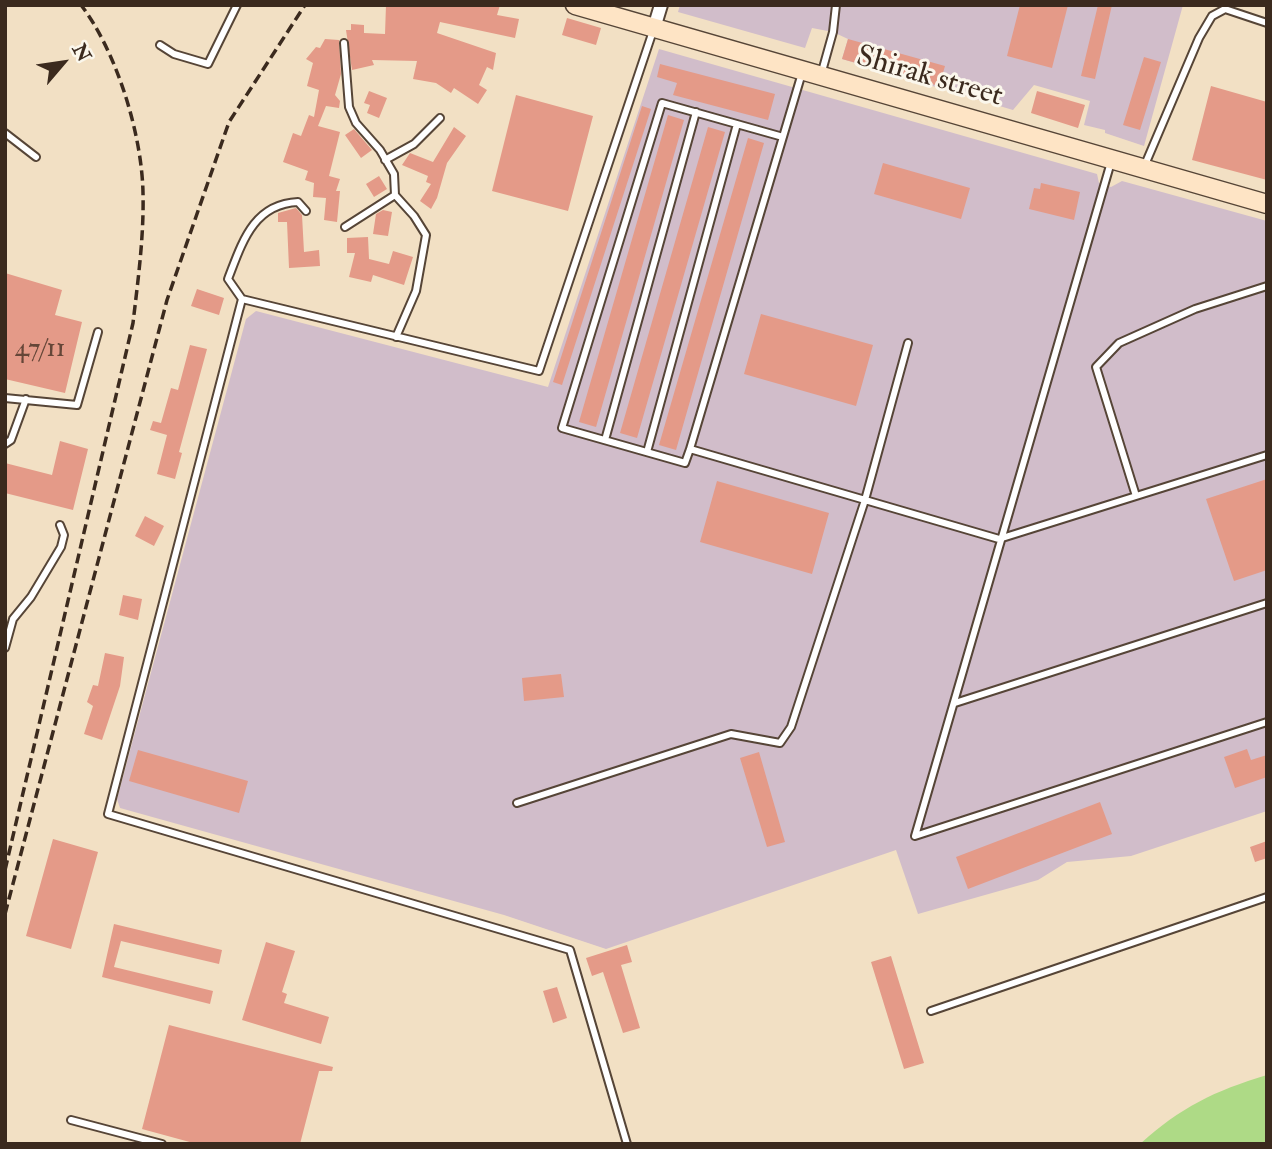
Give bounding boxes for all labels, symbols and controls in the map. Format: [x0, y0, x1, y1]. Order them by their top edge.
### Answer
north arrow [28, 28, 98, 98]
text: N [67, 40, 96, 66]
street label: Shirak street [852, 40, 1006, 116]
house number: 47/11 [15, 334, 65, 366]

